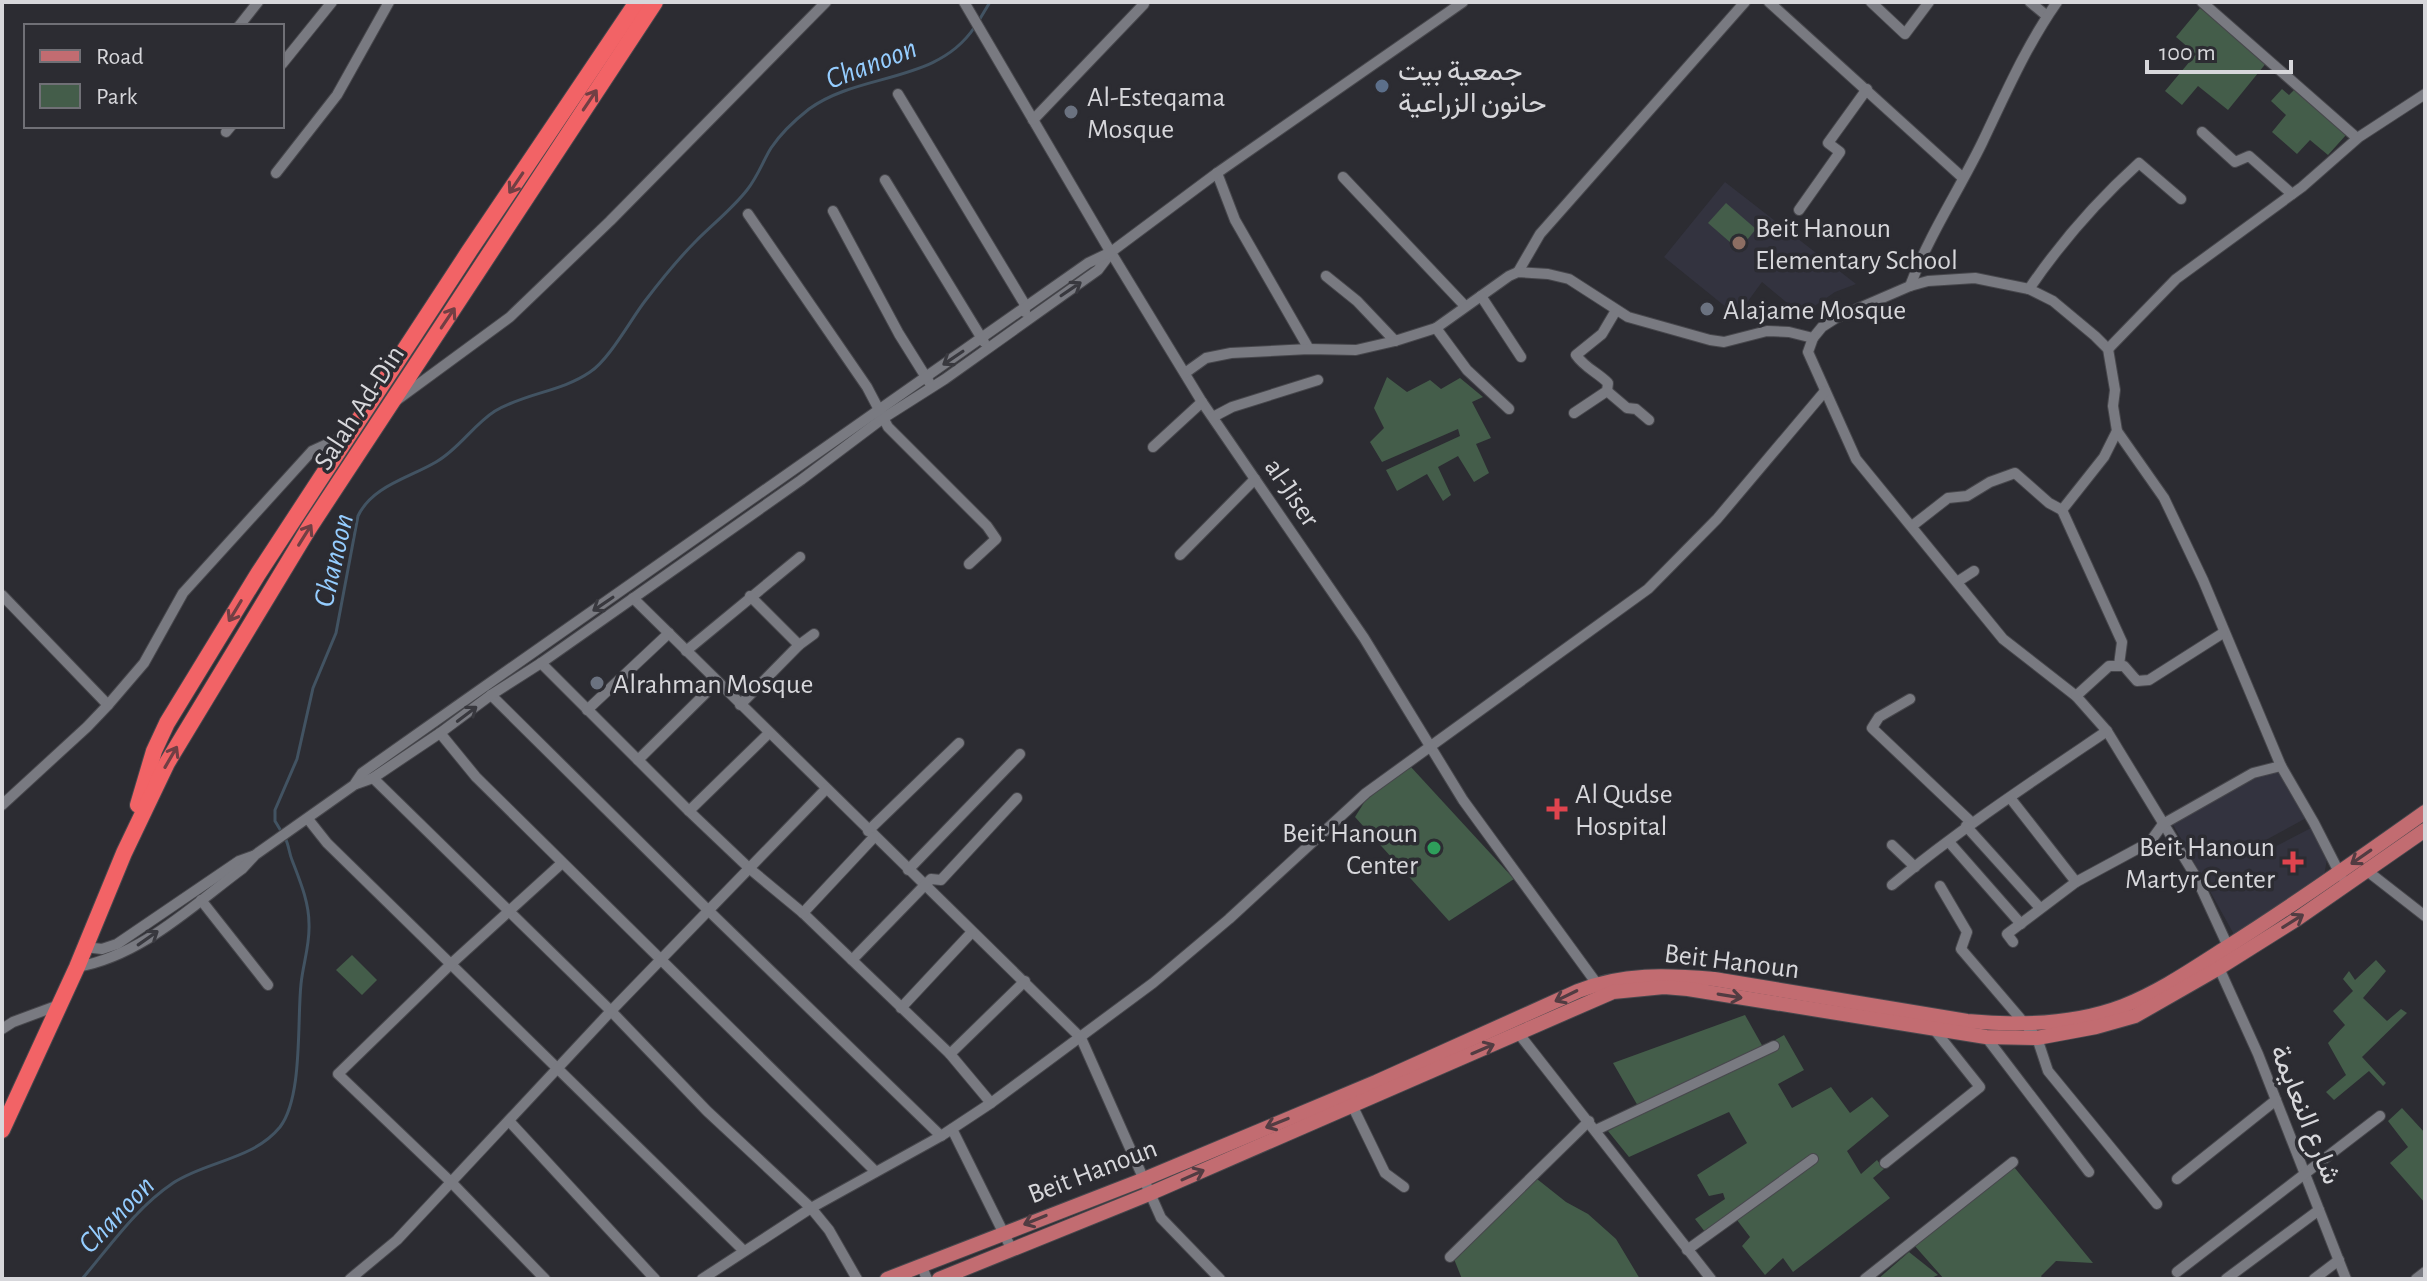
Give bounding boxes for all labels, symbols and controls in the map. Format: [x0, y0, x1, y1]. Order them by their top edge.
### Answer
legend [24, 24, 284, 128]
scale bar [2147, 24, 2291, 74]
water label: Chanoon [822, 33, 921, 95]
text: 100 m [2159, 41, 2216, 65]
text: Road [96, 45, 144, 69]
place label: جمعية بيت حانون الزراعية [1398, 58, 1547, 120]
marker: جمعية بيت حانون الزراعية [1373, 77, 1391, 95]
place label: Al-Esteqama Mosque [1087, 84, 1225, 144]
text: Park [96, 85, 137, 109]
one-way arrow [581, 89, 598, 111]
marker: Al-Esteqama Mosque [1062, 103, 1080, 121]
one-way arrow [507, 171, 524, 193]
place label: Beit Hanoun Elementary School [1755, 215, 1958, 275]
marker: Beit Hanoun Elementary School [1730, 234, 1748, 252]
one-way arrow [1059, 281, 1081, 297]
place label: Alajame Mosque [1723, 297, 1906, 325]
marker: Alajame Mosque [1698, 300, 1716, 318]
one-way arrow [439, 307, 456, 329]
street label: Salah Ad-Din [309, 341, 410, 475]
one-way arrow [943, 350, 965, 366]
street label: al-Jiser [1259, 454, 1324, 532]
water label: Chanoon [309, 511, 359, 610]
one-way arrow [297, 524, 313, 547]
one-way arrow [593, 596, 615, 613]
one-way arrow [227, 599, 243, 622]
place label: Alrahman Mosque [613, 671, 813, 699]
marker: Alrahman Mosque [588, 674, 606, 692]
one-way arrow [455, 705, 477, 722]
one-way arrow [163, 746, 179, 770]
place label: Al Qudse Hospital [1575, 781, 1673, 841]
marker: Al Qudse Hospital [1546, 798, 1568, 820]
place label: Beit Hanoun Center [1282, 820, 1418, 880]
place label: Beit Hanoun Martyr Center [2125, 834, 2275, 894]
marker: Beit Hanoun Center [1425, 839, 1443, 857]
one-way arrow [2350, 849, 2372, 865]
marker: Beit Hanoun Martyr Center [2282, 851, 2304, 873]
one-way arrow [2282, 913, 2304, 929]
one-way arrow [137, 929, 159, 946]
street label: Beit Hanoun [1663, 940, 1801, 984]
one-way arrow [1554, 989, 1578, 1004]
one-way arrow [1717, 989, 1742, 1004]
one-way arrow [1470, 1040, 1494, 1055]
street label: شارع النعايمة [2262, 1041, 2346, 1190]
one-way arrow [1265, 1117, 1290, 1131]
street label: Beit Hanoun [1024, 1134, 1161, 1209]
one-way arrow [1181, 1167, 1205, 1182]
water label: Chanoon [73, 1170, 160, 1259]
one-way arrow [1023, 1213, 1048, 1228]

